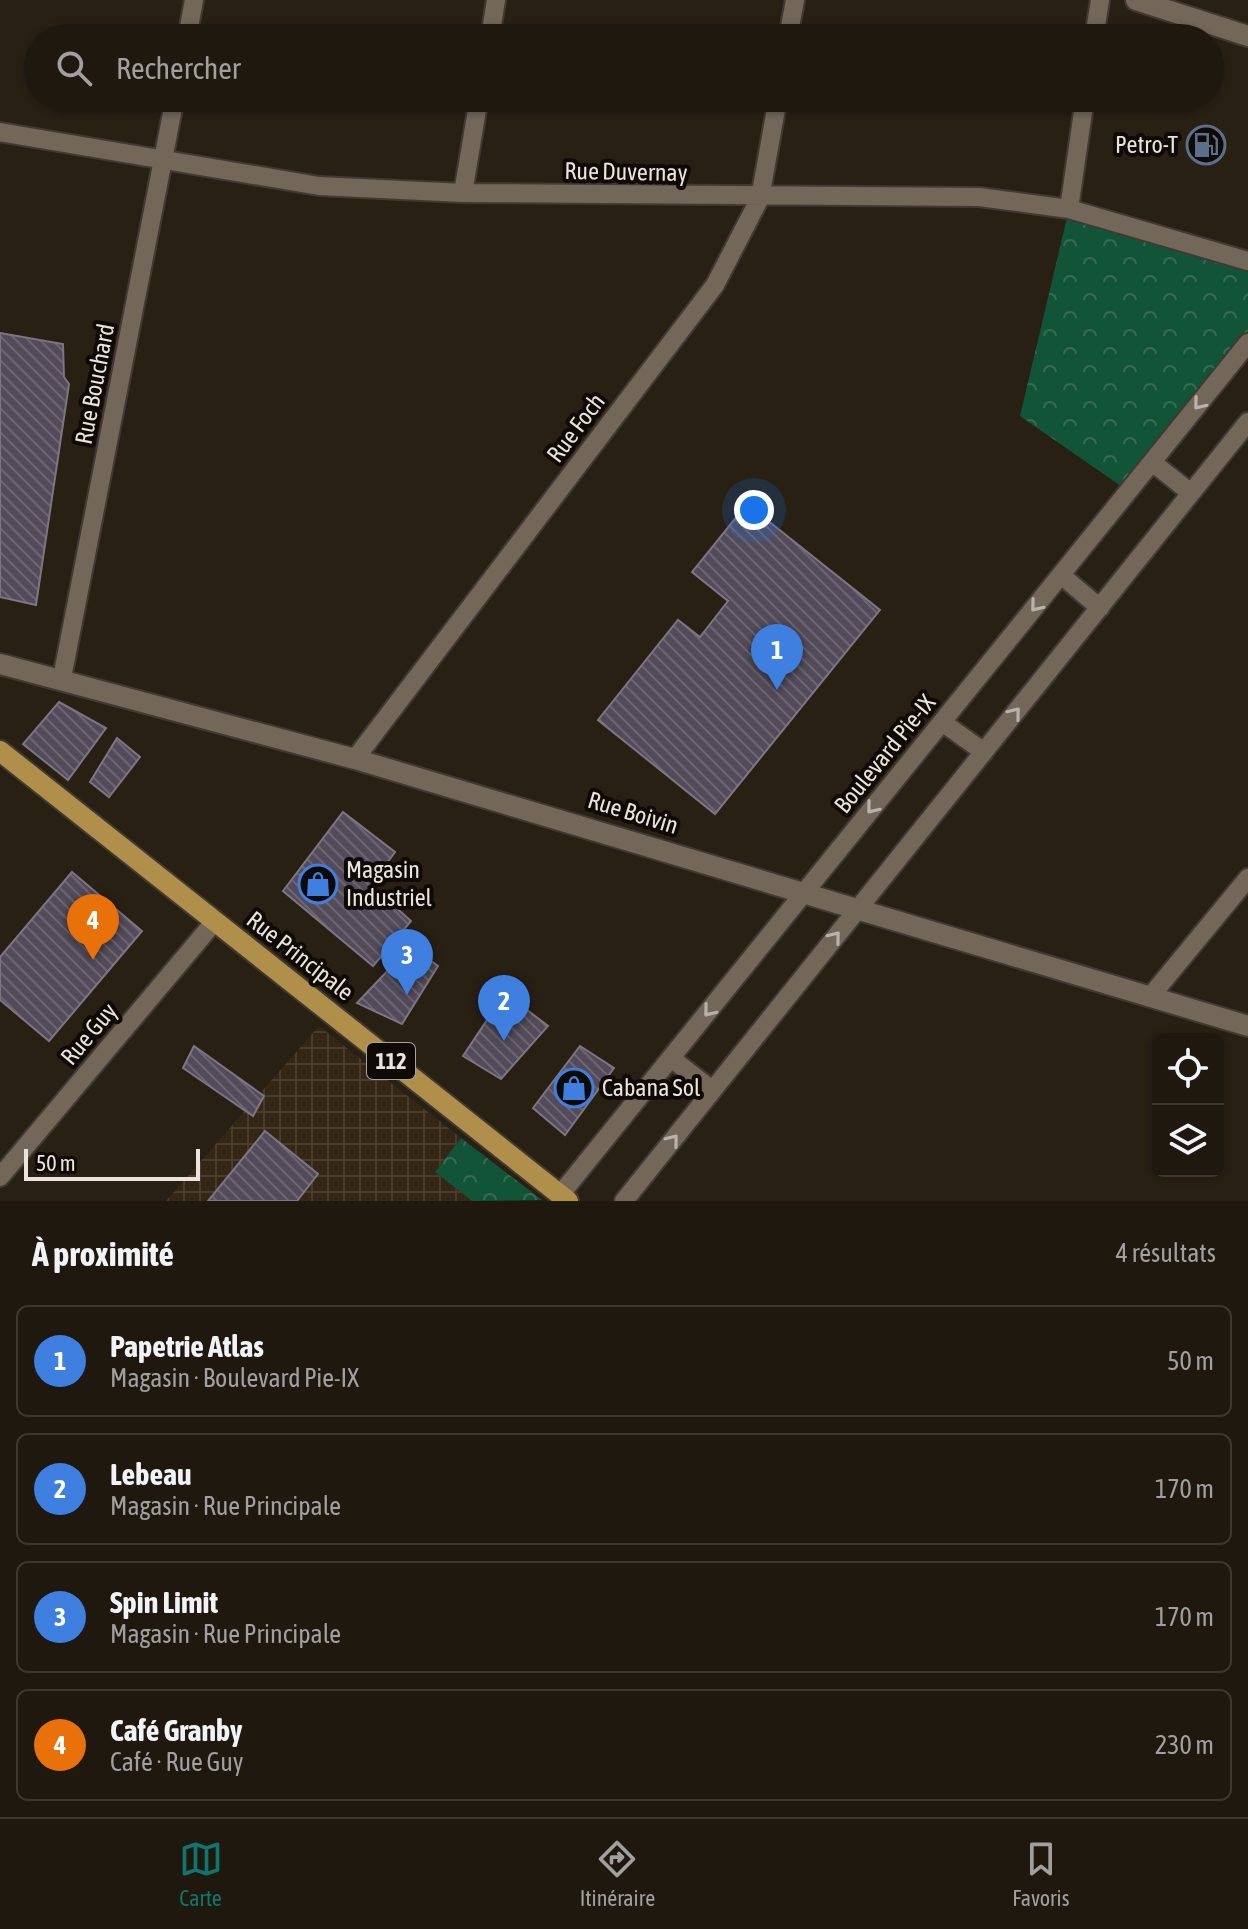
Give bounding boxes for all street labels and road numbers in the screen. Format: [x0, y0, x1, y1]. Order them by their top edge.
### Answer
street label: Rue Duvernay [564, 157, 688, 186]
street label: Rue Bouchard [70, 321, 119, 446]
street label: Rue Foch [541, 388, 610, 467]
street label: Boulevard Pie-IX [829, 689, 941, 818]
street label: Rue Boivin [585, 786, 682, 839]
street label: Rue Principale [242, 906, 359, 1006]
street label: Rue Guy [55, 997, 122, 1070]
road number: 112 [367, 1043, 415, 1079]

